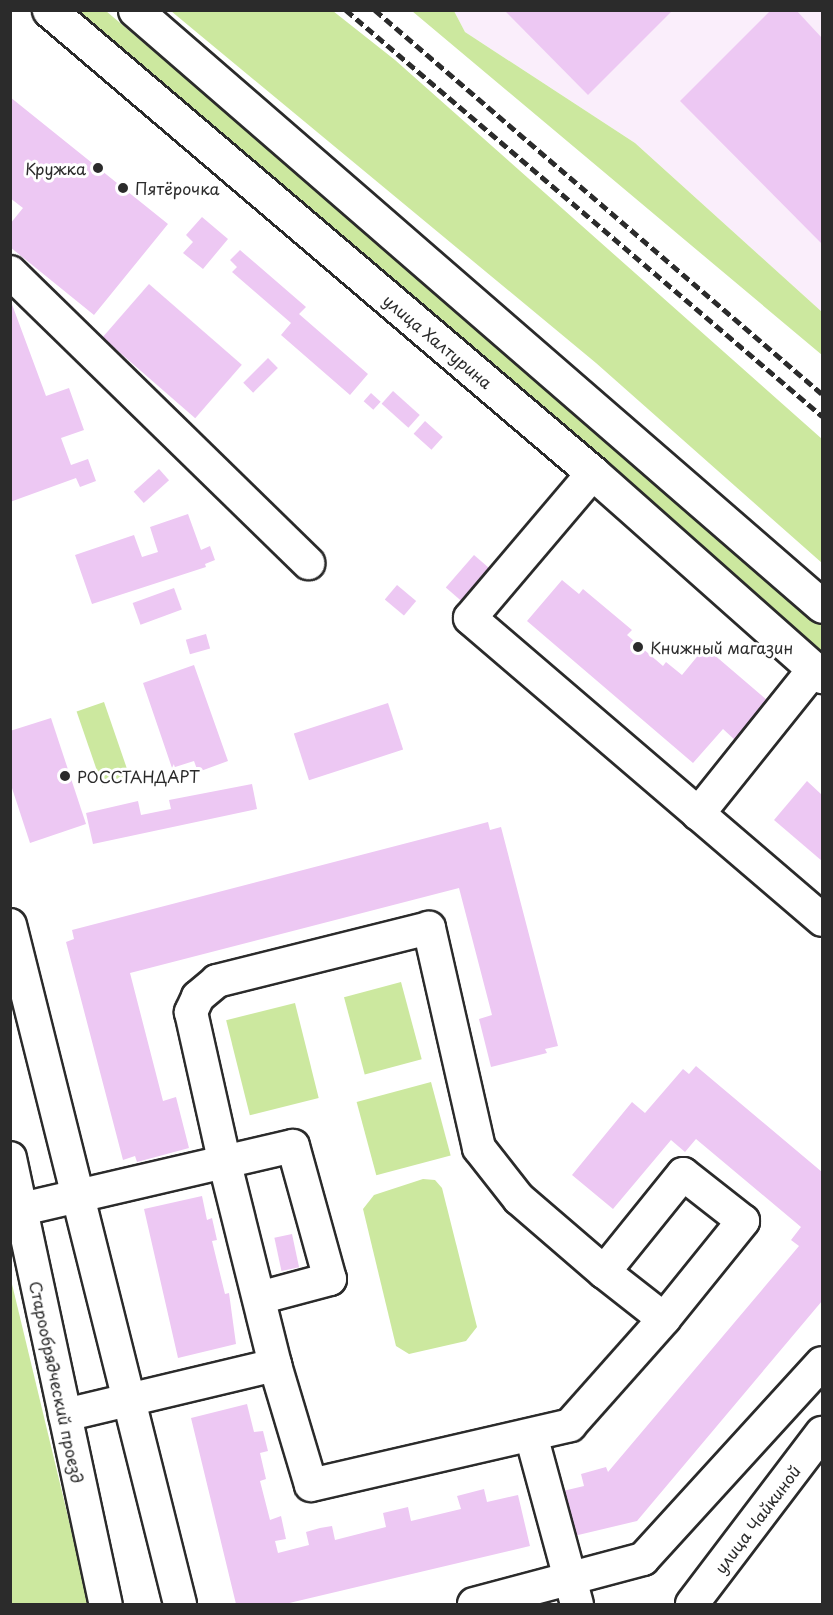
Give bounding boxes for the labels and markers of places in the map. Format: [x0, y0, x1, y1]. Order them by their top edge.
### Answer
place label: Кружка [25, 158, 86, 178]
marker: Кружка [91, 161, 105, 175]
place label: Пятёрочка [135, 178, 220, 198]
marker: Пятёрочка [116, 181, 130, 195]
place label: Книжный магазин [650, 637, 794, 657]
marker: Книжный магазин [631, 640, 645, 654]
place label: РОССТАНДАРТ [77, 766, 200, 786]
marker: РОССТАНДАРТ [58, 769, 72, 783]

